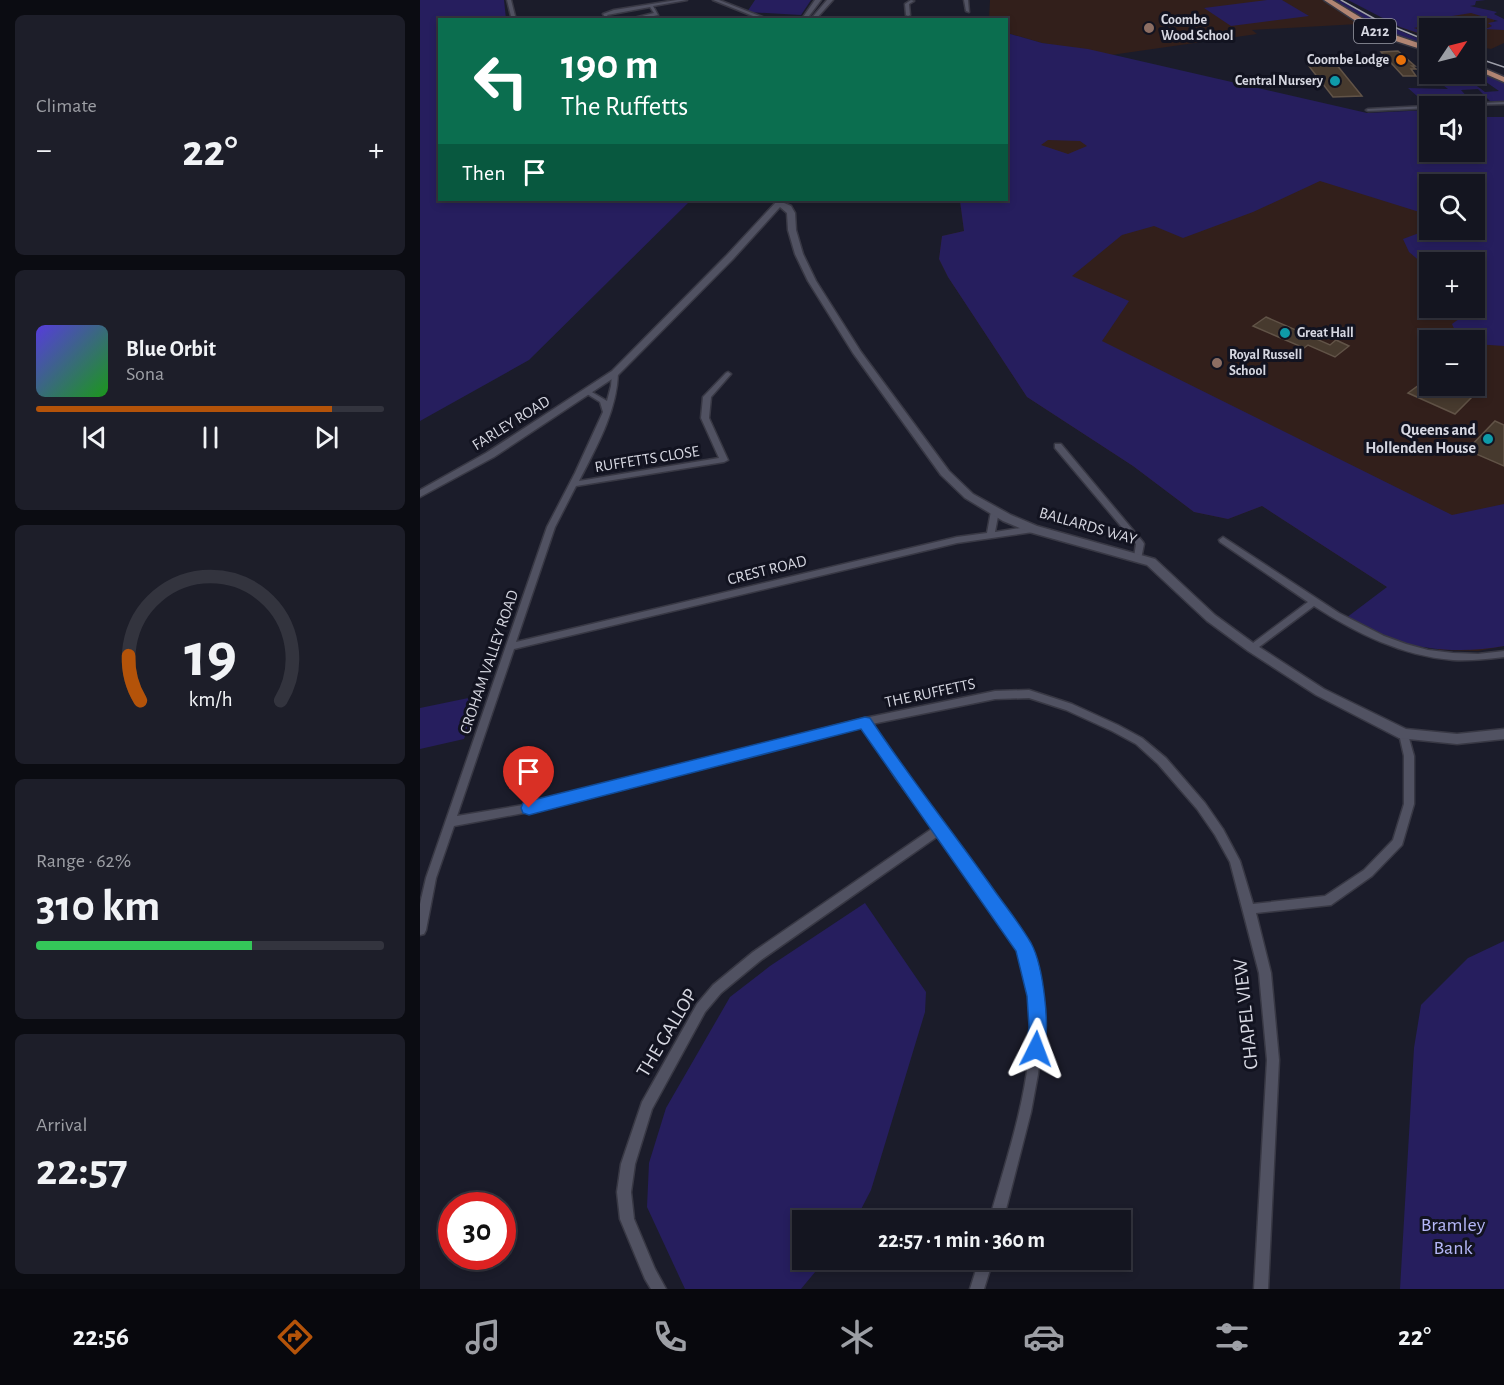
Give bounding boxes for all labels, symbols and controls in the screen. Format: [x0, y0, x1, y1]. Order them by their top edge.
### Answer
place label: Coombe Wood School [1161, 13, 1233, 43]
north arrow [1419, 18, 1485, 84]
map controls [1419, 18, 1485, 396]
road number: A212 [1354, 19, 1396, 43]
marker: Coombe Wood School [1142, 21, 1156, 35]
icon: left [462, 42, 540, 120]
text: 190 m [561, 44, 659, 86]
place label: Coombe Lodge [1307, 53, 1389, 67]
marker: Coombe Lodge [1394, 53, 1408, 67]
place label: Central Nursery [1235, 74, 1324, 88]
marker: Central Nursery [1328, 74, 1342, 88]
text: The Ruffetts [561, 93, 688, 120]
text: Climate [36, 96, 97, 116]
button: sound [1419, 96, 1485, 162]
text: 22° [182, 129, 238, 174]
text: − [36, 134, 52, 167]
text: + [368, 134, 384, 167]
icon: arrive [518, 156, 551, 189]
text: Then [462, 162, 506, 184]
button: search [1419, 174, 1485, 240]
button: + [1419, 252, 1485, 318]
marker: Great Hall [1278, 326, 1292, 340]
place label: Great Hall [1297, 326, 1354, 340]
button: − [1419, 330, 1485, 396]
text: Blue Orbit [126, 338, 216, 360]
place label: Royal Russell School [1229, 348, 1302, 378]
marker: Royal Russell School [1210, 356, 1224, 370]
text: Sona [126, 364, 164, 384]
street label: FARLEY ROAD [469, 393, 553, 453]
icon: previous [78, 421, 111, 454]
icon: pause [194, 421, 227, 454]
icon: next [310, 421, 343, 454]
place label: Queens and Hollenden House [1365, 422, 1477, 456]
marker: Queens and Hollenden House [1481, 432, 1495, 446]
street label: RUFFETTS CLOSE [594, 443, 701, 475]
street label: BALLARDS WAY [1037, 504, 1139, 548]
street label: CREST ROAD [726, 552, 808, 588]
street label: CROHAM VALLEY ROAD [457, 588, 521, 736]
text: 19 [184, 626, 236, 688]
street label: THE RUFFETTS [883, 676, 977, 710]
text: km/h [188, 690, 232, 711]
pin [503, 746, 554, 808]
icon: arrive [512, 755, 545, 788]
text: Range · 62% [36, 851, 131, 871]
text: 310 km [36, 884, 160, 929]
street label: CHAPEL VIEW [1230, 957, 1262, 1070]
street label: THE GALLOP [633, 985, 701, 1081]
position arrow [1004, 1017, 1068, 1081]
text: Arrival [36, 1115, 87, 1135]
text: 22:57 [36, 1148, 128, 1193]
speed limit sign: 30 [438, 1192, 516, 1270]
park label: Bramley Bank [1421, 1215, 1486, 1258]
text: 22:57 · 1 min · 360 m [878, 1229, 1045, 1251]
icon: directions [274, 1316, 316, 1358]
icon: music [462, 1316, 504, 1358]
icon: phone [649, 1316, 691, 1358]
icon: climate [836, 1316, 878, 1358]
icon: car [1023, 1316, 1065, 1358]
icon: filters [1211, 1316, 1253, 1358]
text: 22:56 [73, 1323, 129, 1350]
text: 22° [1398, 1323, 1431, 1350]

